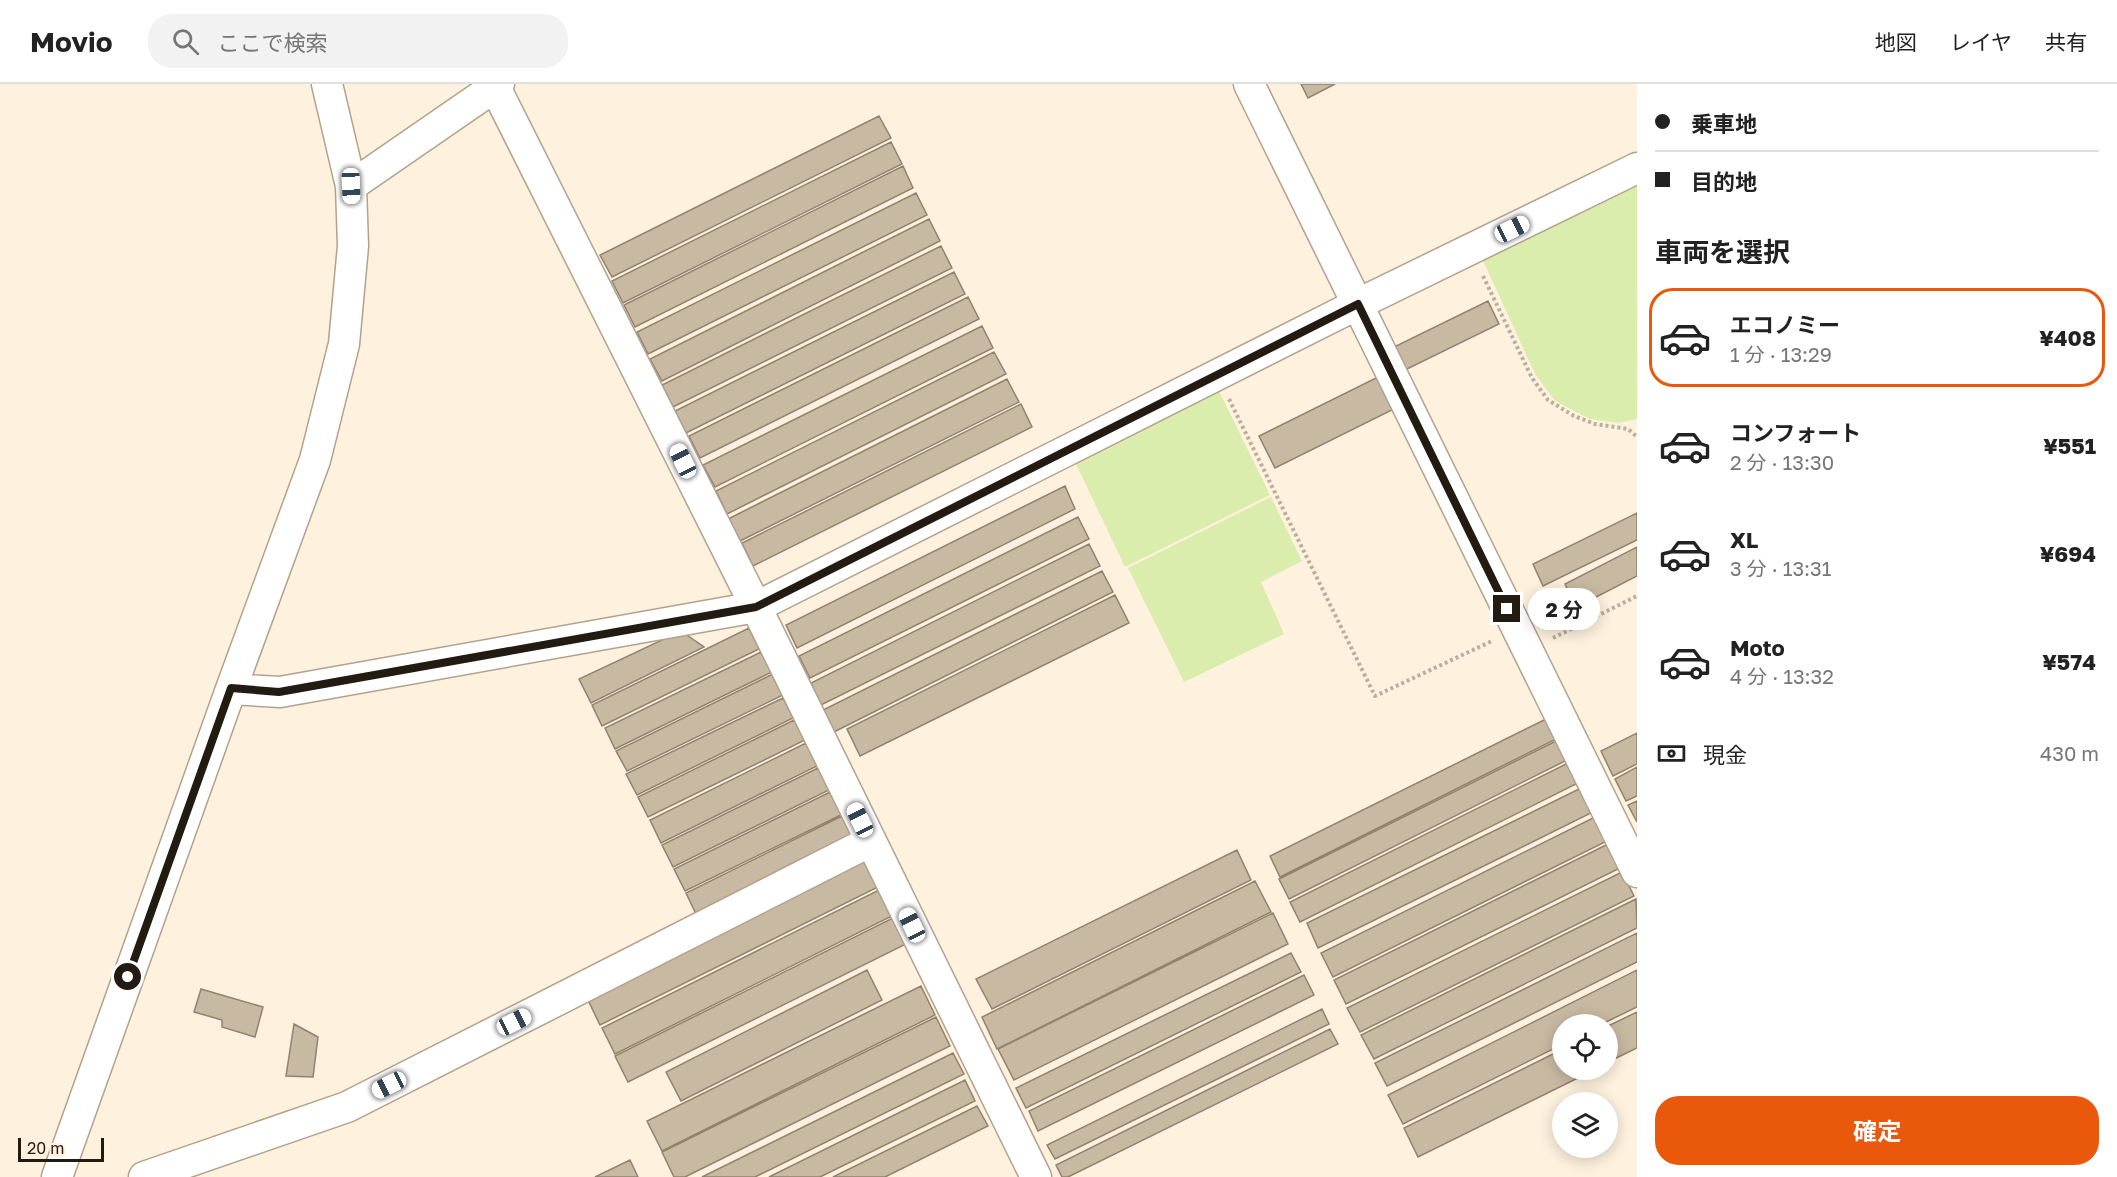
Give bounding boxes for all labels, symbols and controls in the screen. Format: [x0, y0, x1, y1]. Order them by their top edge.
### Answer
search box [148, 14, 568, 68]
text: Movio [30, 25, 112, 58]
icon: search [169, 25, 202, 58]
text: ここで検索 [217, 29, 327, 56]
text: 地図 [1875, 29, 1917, 55]
text: レイヤ [1950, 29, 2012, 55]
text: 共有 [2045, 29, 2087, 55]
text: 乗車地 [1691, 110, 1757, 137]
car [341, 168, 361, 204]
text: 目的地 [1691, 168, 1757, 195]
car [1492, 213, 1532, 245]
text: 車両を選択 [1655, 236, 1790, 268]
icon: car [1658, 311, 1712, 365]
text: エコノミー [1730, 311, 1840, 338]
text: ¥408 [2039, 324, 2096, 351]
text: 1 分 · 13:29 [1730, 342, 1832, 366]
icon: car [1658, 419, 1712, 473]
text: コンフォート [1730, 419, 1861, 446]
text: ¥551 [2043, 432, 2096, 459]
car [667, 441, 699, 481]
text: 2 分 · 13:30 [1730, 450, 1834, 474]
text: XL [1730, 526, 1758, 553]
icon: car [1658, 527, 1712, 581]
text: ¥694 [2040, 540, 2096, 567]
text: 3 分 · 13:31 [1730, 556, 1832, 580]
callout: 2 分 [1528, 588, 1600, 630]
route end [1493, 595, 1520, 622]
text: 2 分 [1545, 597, 1583, 621]
text: Moto [1730, 634, 1785, 661]
icon: car [1658, 635, 1712, 689]
text: ¥574 [2042, 648, 2096, 675]
text: 4 分 · 13:32 [1730, 664, 1834, 688]
icon: cash [1655, 737, 1688, 770]
text: 現金 [1703, 741, 1747, 768]
text: 430 m [2040, 741, 2099, 765]
car [844, 800, 876, 840]
car [896, 905, 928, 945]
route start [114, 963, 141, 990]
car [494, 1006, 534, 1038]
map controls [1552, 1014, 1618, 1158]
button: locate [1552, 1014, 1618, 1080]
car [369, 1069, 409, 1101]
button: layers [1552, 1092, 1618, 1158]
button: 確定 [1655, 1096, 2099, 1165]
scale bar [18, 1135, 104, 1162]
text: 20 m [27, 1138, 64, 1158]

